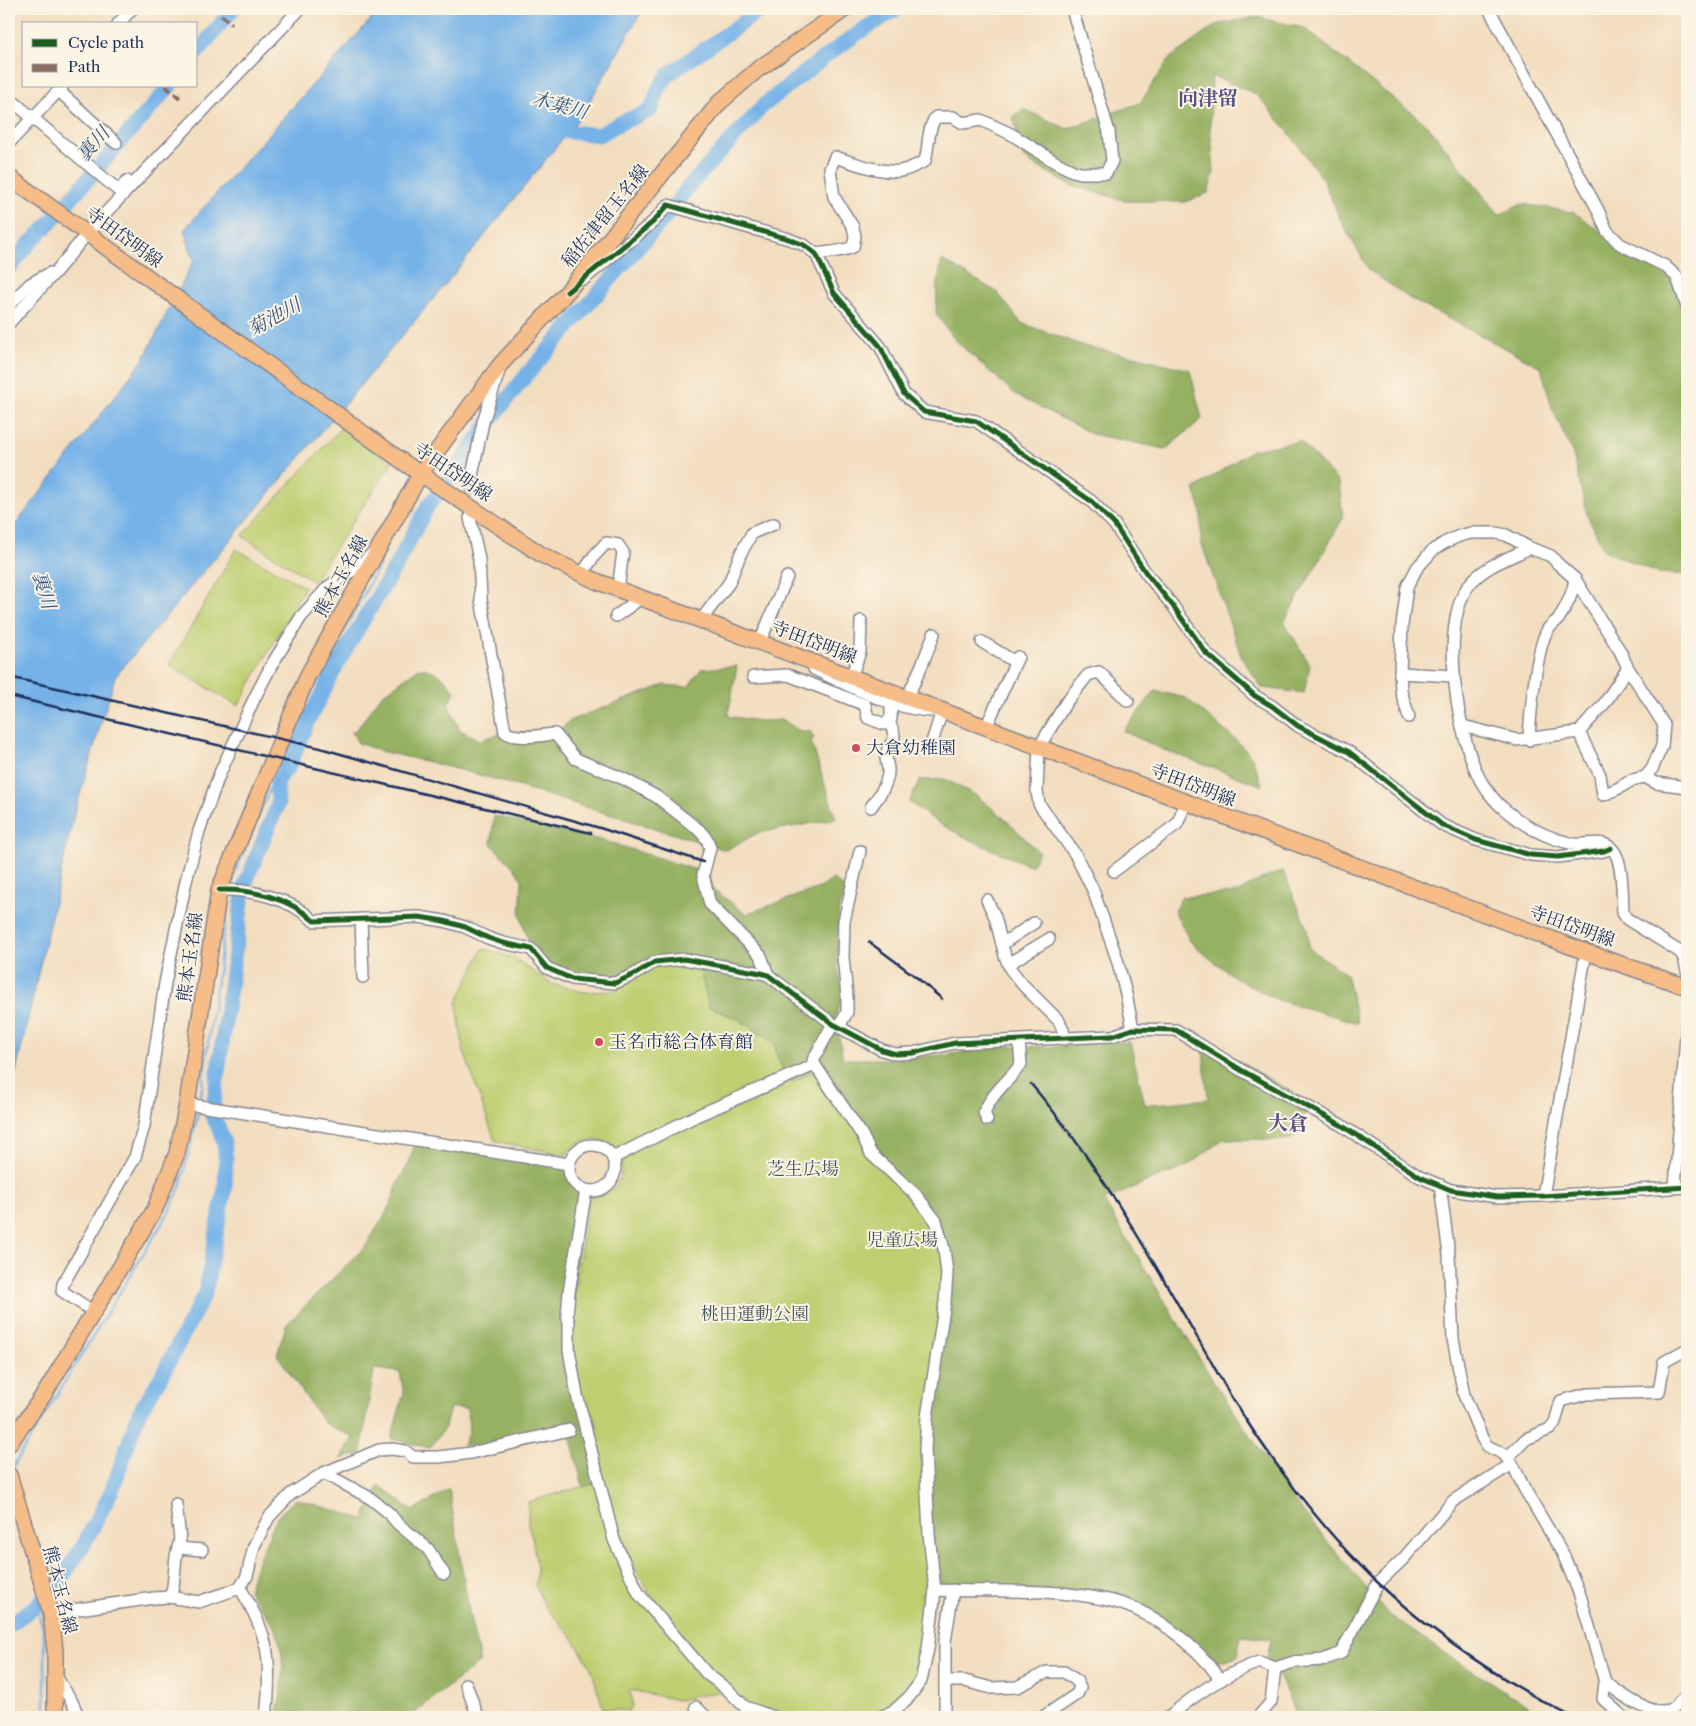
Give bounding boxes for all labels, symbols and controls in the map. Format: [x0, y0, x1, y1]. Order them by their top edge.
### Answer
legend [22, 22, 198, 88]
text: Cycle path [68, 33, 145, 52]
text: Path [68, 57, 101, 76]
water label: 木葉川 [529, 86, 592, 124]
district label: 向津留 [1178, 86, 1238, 110]
water label: 裏川 [72, 121, 115, 166]
street label: 稲佐津留玉名線 [557, 160, 653, 272]
street label: 寺田岱明線 [81, 202, 167, 272]
water label: 菊池川 [243, 292, 306, 341]
street label: 寺田岱明線 [410, 438, 496, 506]
street label: 熊本玉名線 [310, 531, 372, 621]
water label: 裏川 [27, 568, 61, 613]
street label: 寺田岱明線 [768, 616, 860, 668]
place label: 大倉幼稚園 [866, 737, 956, 759]
marker: 大倉幼稚園 [850, 742, 862, 754]
street label: 寺田岱明線 [1147, 759, 1239, 811]
street label: 寺田岱明線 [1526, 900, 1618, 952]
street label: 熊本玉名線 [173, 911, 207, 1003]
place label: 玉名市総合体育館 [609, 1031, 753, 1053]
marker: 玉名市総合体育館 [593, 1036, 605, 1048]
district label: 大倉 [1268, 1111, 1308, 1135]
park label: 芝生広場 [767, 1158, 839, 1180]
park label: 児童広場 [866, 1229, 938, 1251]
park label: 桃田運動公園 [701, 1303, 809, 1325]
street label: 熊本玉名線 [38, 1544, 82, 1636]

